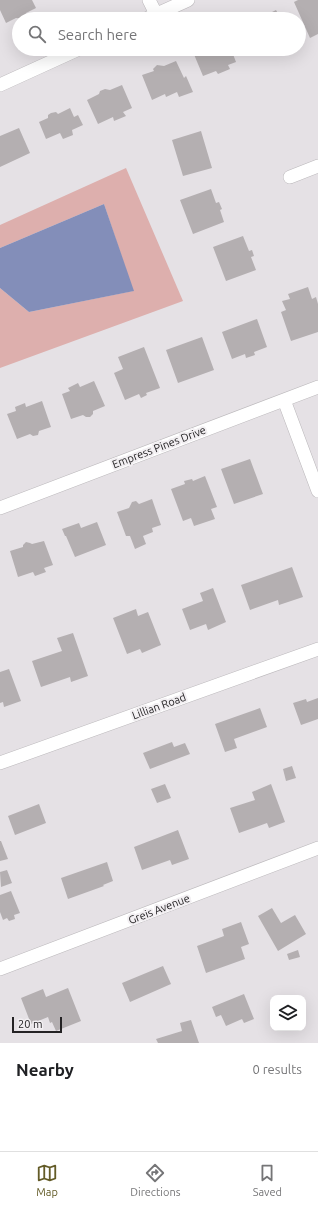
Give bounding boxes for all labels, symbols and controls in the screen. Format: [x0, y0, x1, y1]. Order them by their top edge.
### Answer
search box [12, 12, 306, 56]
icon: search [26, 23, 48, 45]
text: Search here [58, 26, 137, 43]
street label: Empress Pines Drive [110, 424, 208, 470]
street label: Lillian Road [130, 691, 188, 721]
street label: Greis Avenue [127, 892, 191, 926]
map controls [270, 995, 306, 1031]
button: layers [270, 995, 306, 1031]
scale bar [12, 1015, 62, 1034]
text: 20 m [18, 1018, 42, 1030]
text: Nearby [16, 1060, 74, 1079]
text: 0 results [252, 1062, 302, 1076]
tab: Map [36, 1162, 58, 1198]
tab: Directions [130, 1162, 180, 1198]
tab: Saved [253, 1162, 282, 1198]

